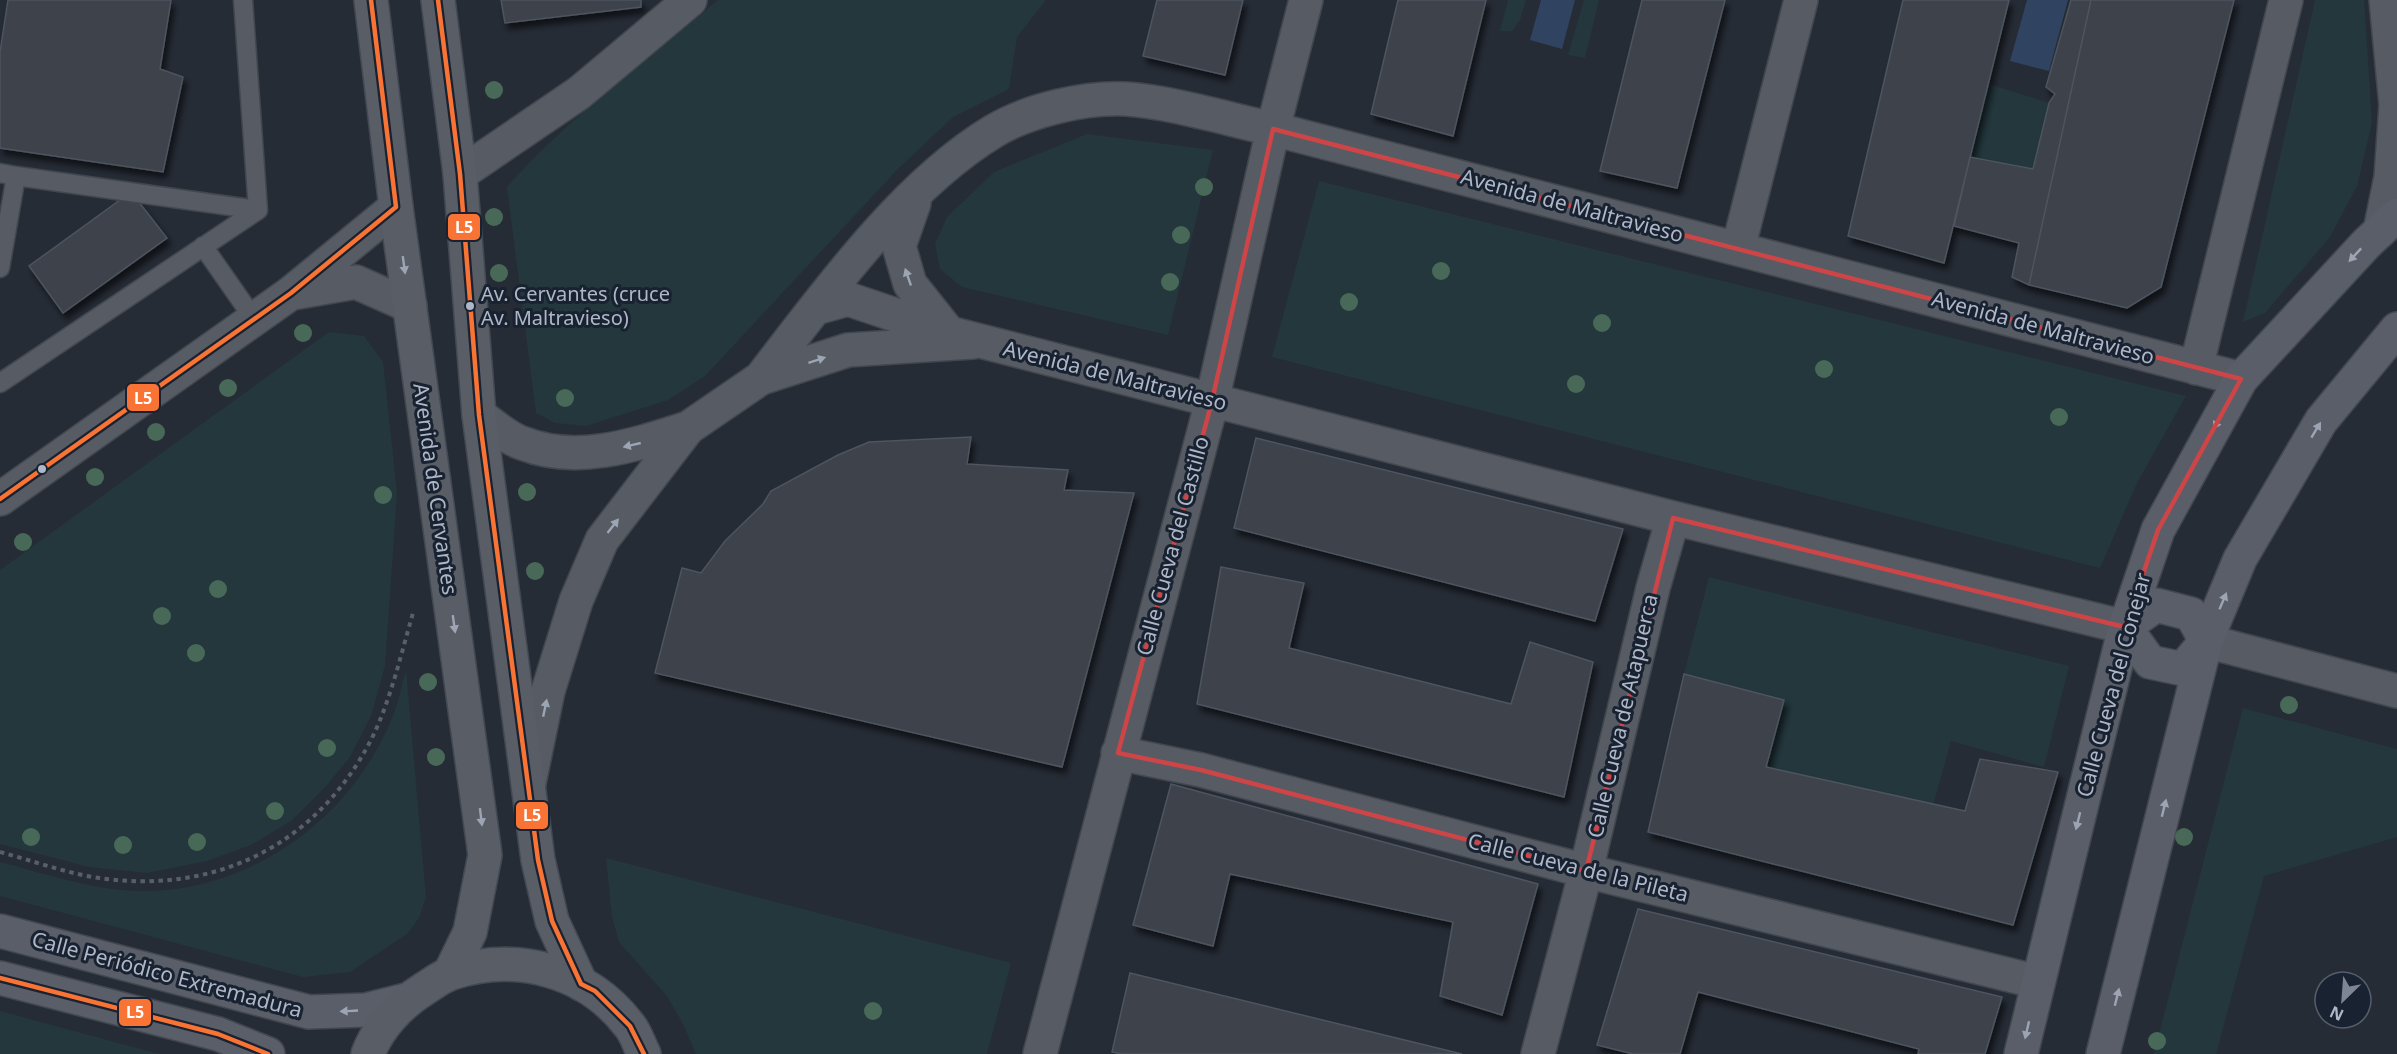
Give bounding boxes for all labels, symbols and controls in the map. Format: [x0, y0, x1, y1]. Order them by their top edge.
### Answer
street label: Avenida de Maltravieso [1458, 162, 1687, 248]
line badge: L5 [447, 213, 481, 241]
text: L5 [455, 216, 473, 238]
one-way arrow [2348, 248, 2362, 263]
one-way arrow [400, 255, 409, 274]
one-way arrow [903, 267, 912, 285]
place label: Av. Cervantes (cruce Av. Maltravieso) [481, 280, 670, 331]
street label: Avenida de Maltravieso [1929, 284, 2158, 370]
marker: Av. Cervantes (cruce Av. Maltravieso) [464, 300, 476, 312]
street label: Avenida de Maltravieso [1001, 334, 1230, 416]
one-way arrow [808, 355, 826, 364]
street label: Avenida de Cervantes [407, 381, 465, 596]
line badge: L5 [126, 383, 160, 412]
text: L5 [134, 387, 152, 409]
one-way arrow [2213, 413, 2223, 430]
one-way arrow [2311, 421, 2321, 438]
street label: Calle Cueva del Castillo [1129, 433, 1215, 659]
one-way arrow [622, 441, 641, 450]
unlabelled marker [36, 463, 48, 475]
one-way arrow [606, 518, 619, 534]
street label: Calle Cueva del Conejar [2070, 569, 2157, 800]
street label: Calle Cueva de Atapuerca [1580, 591, 1664, 841]
one-way arrow [2218, 591, 2228, 609]
one-way arrow [450, 615, 459, 634]
one-way arrow [541, 698, 550, 717]
one-way arrow [2160, 799, 2170, 817]
line badge: L5 [515, 801, 549, 830]
text: L5 [523, 804, 541, 826]
one-way arrow [476, 808, 486, 827]
one-way arrow [2072, 811, 2082, 830]
street label: Calle Cueva de la Pileta [1465, 826, 1691, 908]
street label: Calle Periódico Extremadura [29, 924, 306, 1024]
north arrow [2313, 970, 2373, 1030]
one-way arrow [2113, 988, 2123, 1006]
line badge: L5 [118, 998, 152, 1027]
text: L5 [126, 1001, 144, 1023]
text: N [2326, 1001, 2347, 1026]
one-way arrow [339, 1006, 358, 1015]
one-way arrow [2021, 1021, 2031, 1040]

